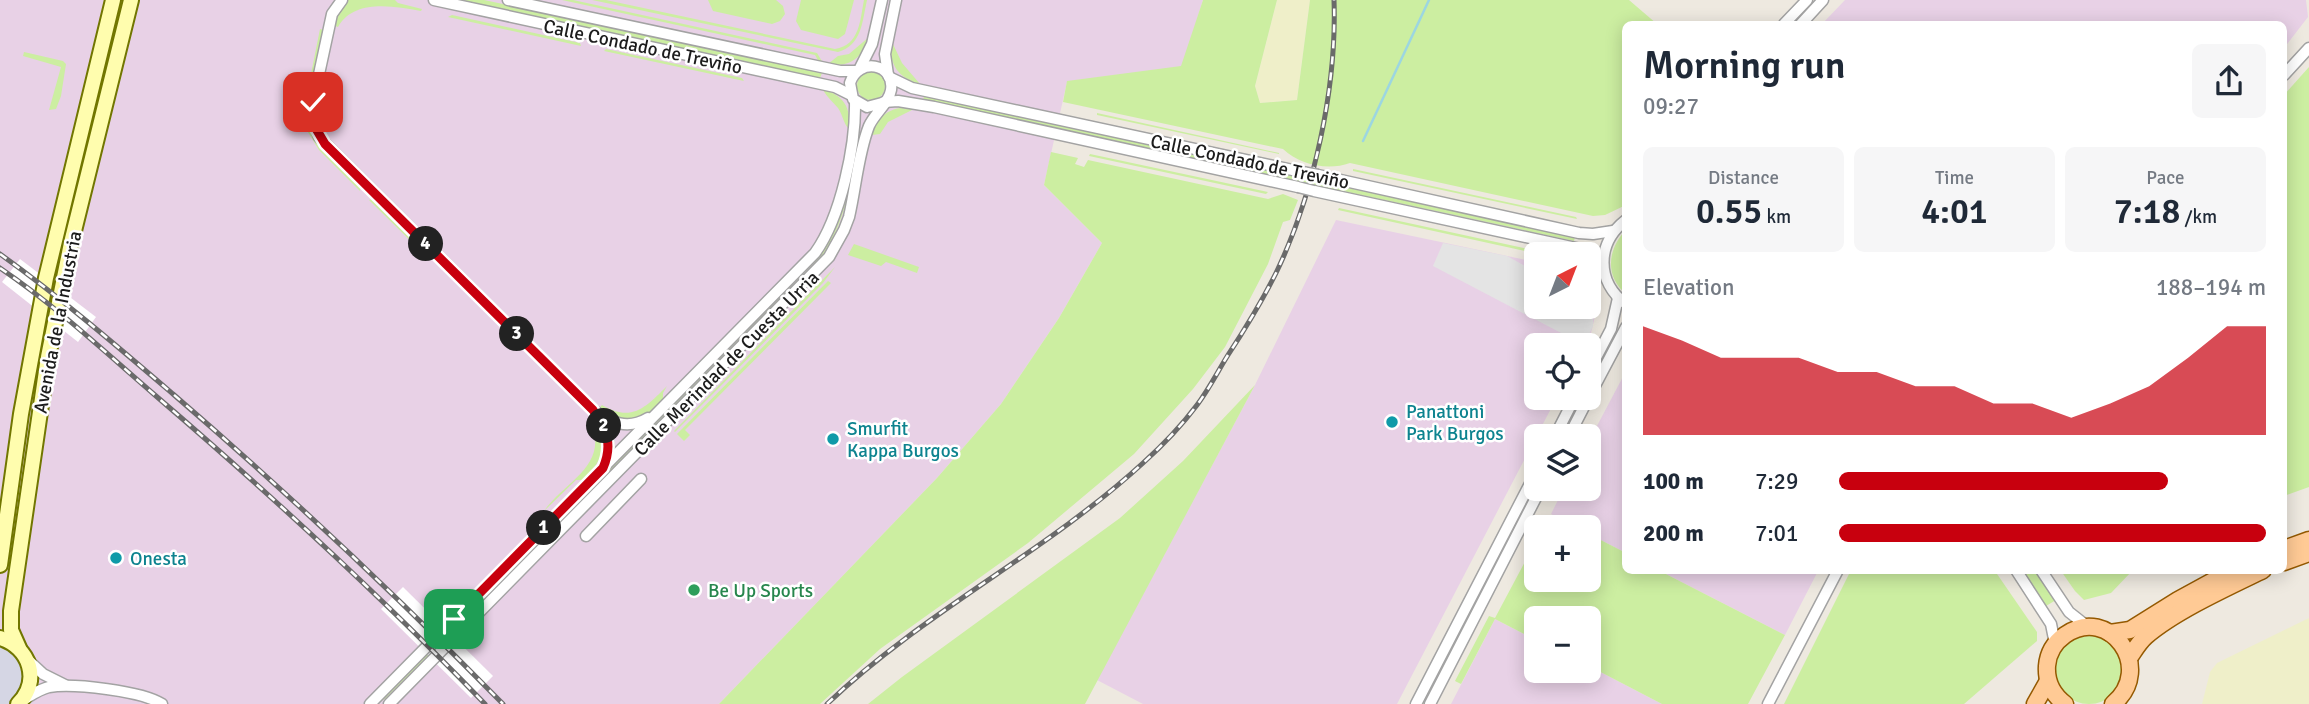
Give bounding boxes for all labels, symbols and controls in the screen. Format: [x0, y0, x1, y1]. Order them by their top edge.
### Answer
street label: Calle Condado de Treviño [541, 14, 745, 80]
text: Morning run [1643, 42, 1846, 89]
button: share [2192, 44, 2266, 118]
pin [283, 72, 343, 132]
icon: check [294, 83, 332, 121]
text: 09:27 [1643, 92, 1699, 121]
street label: Calle Condado de Treviño [1148, 129, 1352, 195]
text: Distance [1708, 166, 1779, 190]
text: Time [1935, 166, 1974, 190]
text: Pace [2146, 166, 2185, 190]
text: 0.55 [1696, 190, 1762, 233]
text: 4:01 [1921, 190, 1988, 233]
text: 7:18 [2114, 190, 2180, 233]
text: km [1762, 205, 1791, 229]
text: /km [2180, 205, 2217, 229]
pin: 4 [408, 226, 444, 262]
street label: Avenida de la Industria [29, 229, 87, 415]
text: 4 [420, 231, 431, 255]
north arrow [1524, 242, 1601, 318]
map controls [1524, 242, 1601, 683]
street label: Calle Merindad de Cuesta Urria [629, 266, 824, 461]
text: Elevation [1643, 273, 1735, 302]
text: 188–194 m [2156, 273, 2266, 302]
pin: 3 [500, 316, 534, 352]
text: 3 [511, 321, 522, 345]
button: locate [1524, 333, 1601, 410]
place label: Panattoni Park Burgos [1406, 400, 1504, 446]
pin: 2 [586, 408, 622, 444]
text: 2 [598, 413, 609, 437]
marker: Panattoni Park Burgos [1384, 414, 1400, 430]
place label: Smurfit Kappa Burgos [847, 417, 959, 463]
button: layers [1524, 424, 1601, 501]
marker: Smurfit Kappa Burgos [825, 431, 841, 447]
text: 100 m [1643, 467, 1704, 496]
text: 7:29 [1755, 467, 1798, 496]
pin: 1 [526, 510, 562, 546]
text: 1 [538, 515, 549, 539]
button: + [1524, 515, 1601, 592]
text: 200 m [1643, 519, 1704, 548]
text: 7:01 [1755, 519, 1798, 548]
place label: Onesta [130, 547, 187, 571]
marker: Onesta [108, 550, 124, 566]
place label: Be Up Sports [708, 579, 813, 603]
marker: Be Up Sports [686, 582, 702, 598]
pin [424, 589, 484, 649]
icon: arrive [435, 600, 473, 638]
button: − [1524, 606, 1601, 683]

